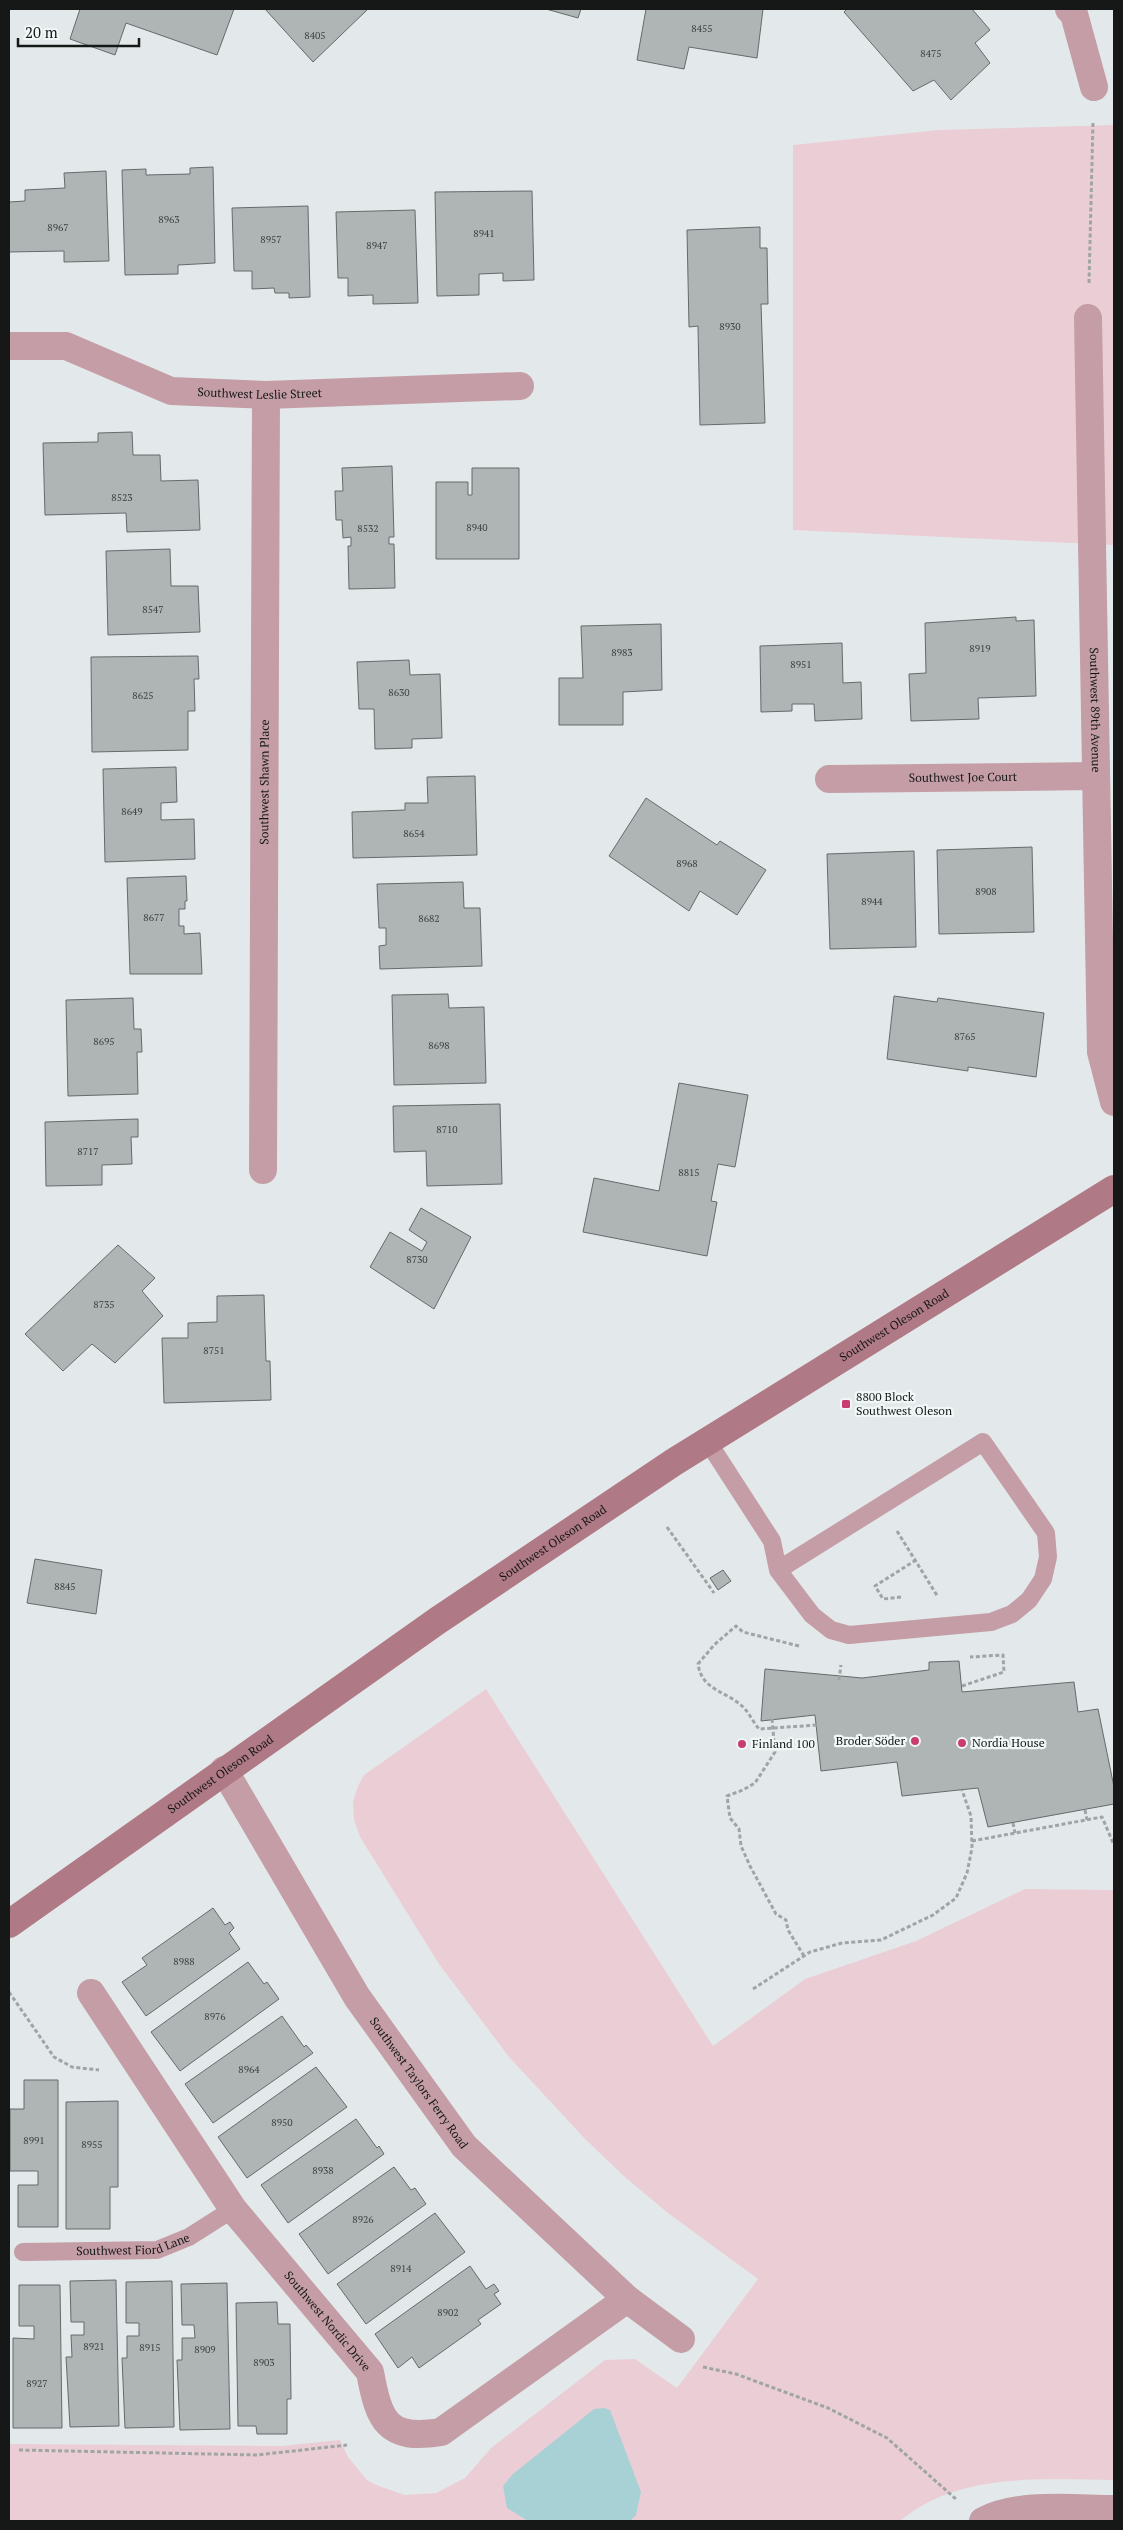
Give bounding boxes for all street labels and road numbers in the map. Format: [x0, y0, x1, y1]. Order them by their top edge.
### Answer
street label: Southwest Leslie Street [197, 384, 323, 402]
street label: Southwest 89th Avenue [1087, 647, 1104, 773]
street label: Southwest Shawn Place [256, 719, 272, 845]
street label: Southwest Joe Court [909, 769, 1018, 785]
street label: Southwest Oleson Road [837, 1285, 952, 1364]
street label: Southwest Oleson Road [496, 1501, 609, 1584]
street label: Southwest Oleson Road [164, 1731, 276, 1816]
street label: Southwest Taylors Ferry Road [367, 2014, 472, 2152]
street label: Southwest Fiord Lane [76, 2230, 192, 2258]
street label: Southwest Nordic Drive [281, 2268, 374, 2374]

